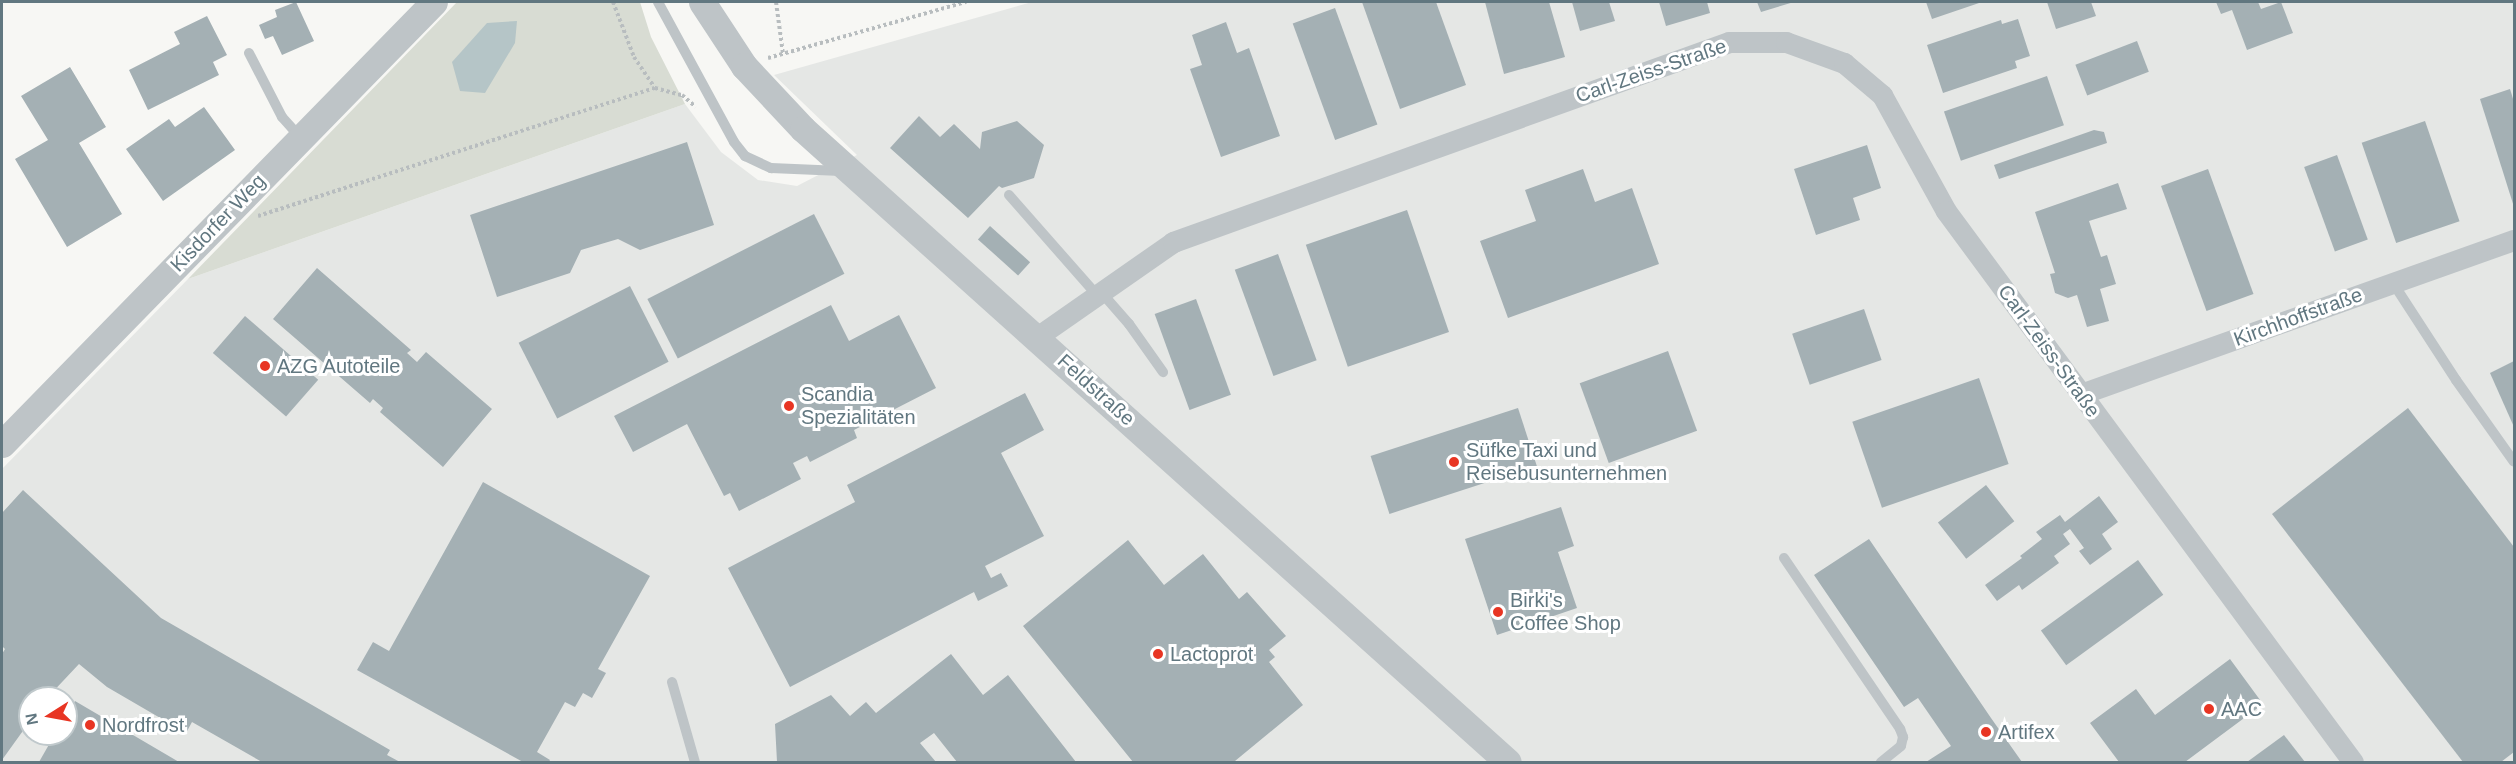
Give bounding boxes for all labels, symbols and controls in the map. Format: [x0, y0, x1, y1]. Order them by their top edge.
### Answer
street label: Carl-Zeiss-Straße [1572, 34, 1730, 108]
street label: Kisdorfer Weg [165, 169, 271, 277]
street label: Carl-Zeiss-Straße [1993, 280, 2105, 422]
street label: Kirchhoffstraße [2230, 283, 2366, 351]
street label: Feldstraße [1052, 349, 1140, 431]
place label: AZG Autoteile [277, 354, 402, 378]
marker: AZG Autoteile [258, 359, 272, 373]
place label: Scandia Spezialitäten [801, 382, 916, 429]
marker: Scandia Spezialitäten [782, 399, 796, 413]
place label: Süfke Taxi und Reisebusunternehmen [1466, 438, 1667, 485]
marker: Süfke Taxi und Reisebusunternehmen [1447, 455, 1461, 469]
place label: Birki's Coffee Shop [1510, 588, 1621, 635]
marker: Birki's Coffee Shop [1491, 605, 1505, 619]
place label: Lactoprot [1170, 642, 1253, 666]
marker: Lactoprot [1151, 647, 1165, 661]
north arrow [18, 686, 78, 746]
place label: AAC [2221, 697, 2262, 721]
marker: AAC [2202, 702, 2216, 716]
text: N [22, 712, 41, 726]
place label: Nordfrost [102, 713, 184, 737]
marker: Nordfrost [83, 718, 97, 732]
place label: Artifex [1998, 720, 2055, 744]
marker: Artifex [1979, 725, 1993, 739]

